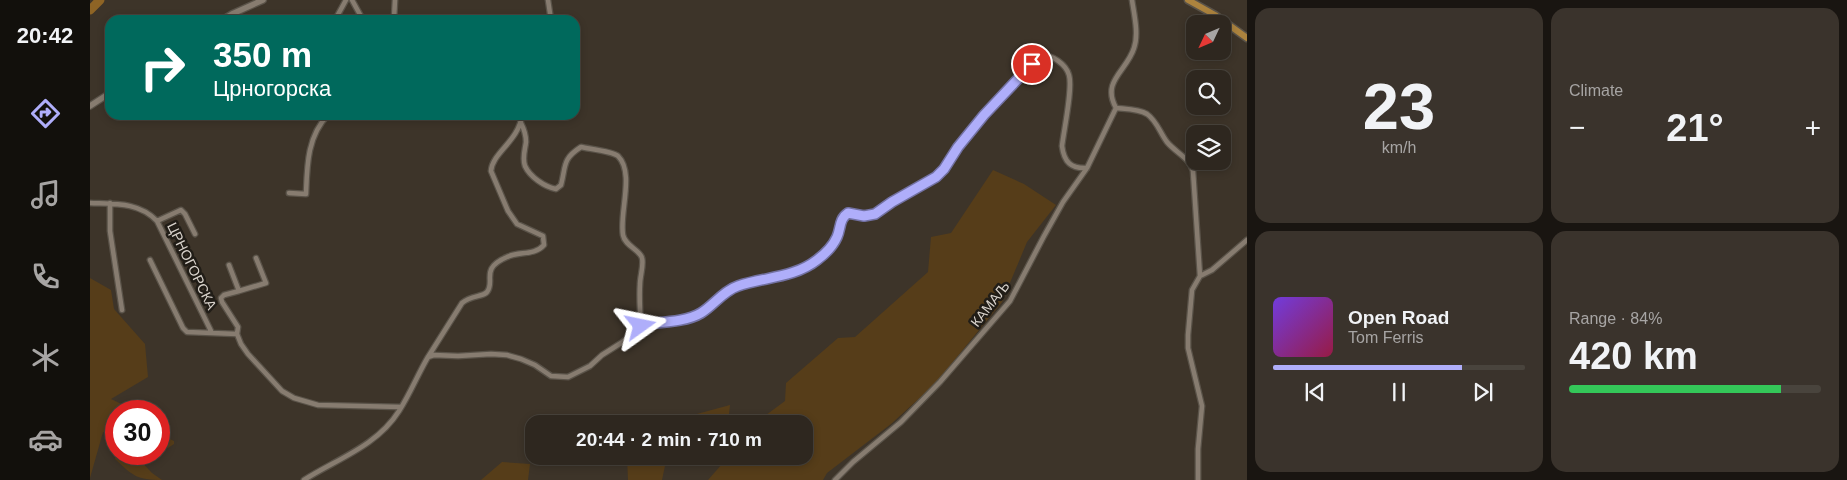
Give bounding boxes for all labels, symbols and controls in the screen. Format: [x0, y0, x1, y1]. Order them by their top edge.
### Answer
north arrow [1186, 15, 1231, 60]
map controls [1186, 15, 1231, 170]
text: 20:42 [17, 23, 73, 48]
icon: right [130, 35, 195, 100]
text: 350 m [213, 35, 312, 74]
pin [1011, 43, 1053, 85]
icon: arrive [1018, 50, 1046, 78]
button: search [1186, 70, 1231, 115]
text: 23 [1363, 70, 1435, 143]
text: Црногорска [213, 76, 331, 101]
text: Climate [1569, 82, 1623, 99]
icon: directions [28, 96, 63, 131]
text: 21° [1666, 107, 1724, 149]
text: − [1569, 112, 1585, 143]
text: + [1805, 112, 1821, 143]
button: layers [1186, 125, 1231, 170]
text: km/h [1382, 139, 1416, 156]
icon: music [28, 177, 63, 212]
street label: ЦРНОГОРСКА [164, 220, 220, 313]
icon: phone [28, 259, 63, 294]
street label: КАМАЉ [967, 278, 1013, 330]
position arrow [614, 299, 666, 351]
text: Open Road [1348, 307, 1449, 328]
text: Range · 84% [1569, 310, 1662, 327]
text: Tom Ferris [1348, 329, 1424, 346]
text: 420 km [1569, 335, 1698, 377]
icon: climate [28, 340, 63, 375]
icon: previous [1301, 378, 1329, 406]
icon: pause [1385, 378, 1413, 406]
icon: next [1469, 378, 1497, 406]
speed limit sign: 30 [105, 400, 170, 465]
icon: car [28, 422, 63, 457]
text: 20:44 · 2 min · 710 m [576, 429, 762, 450]

